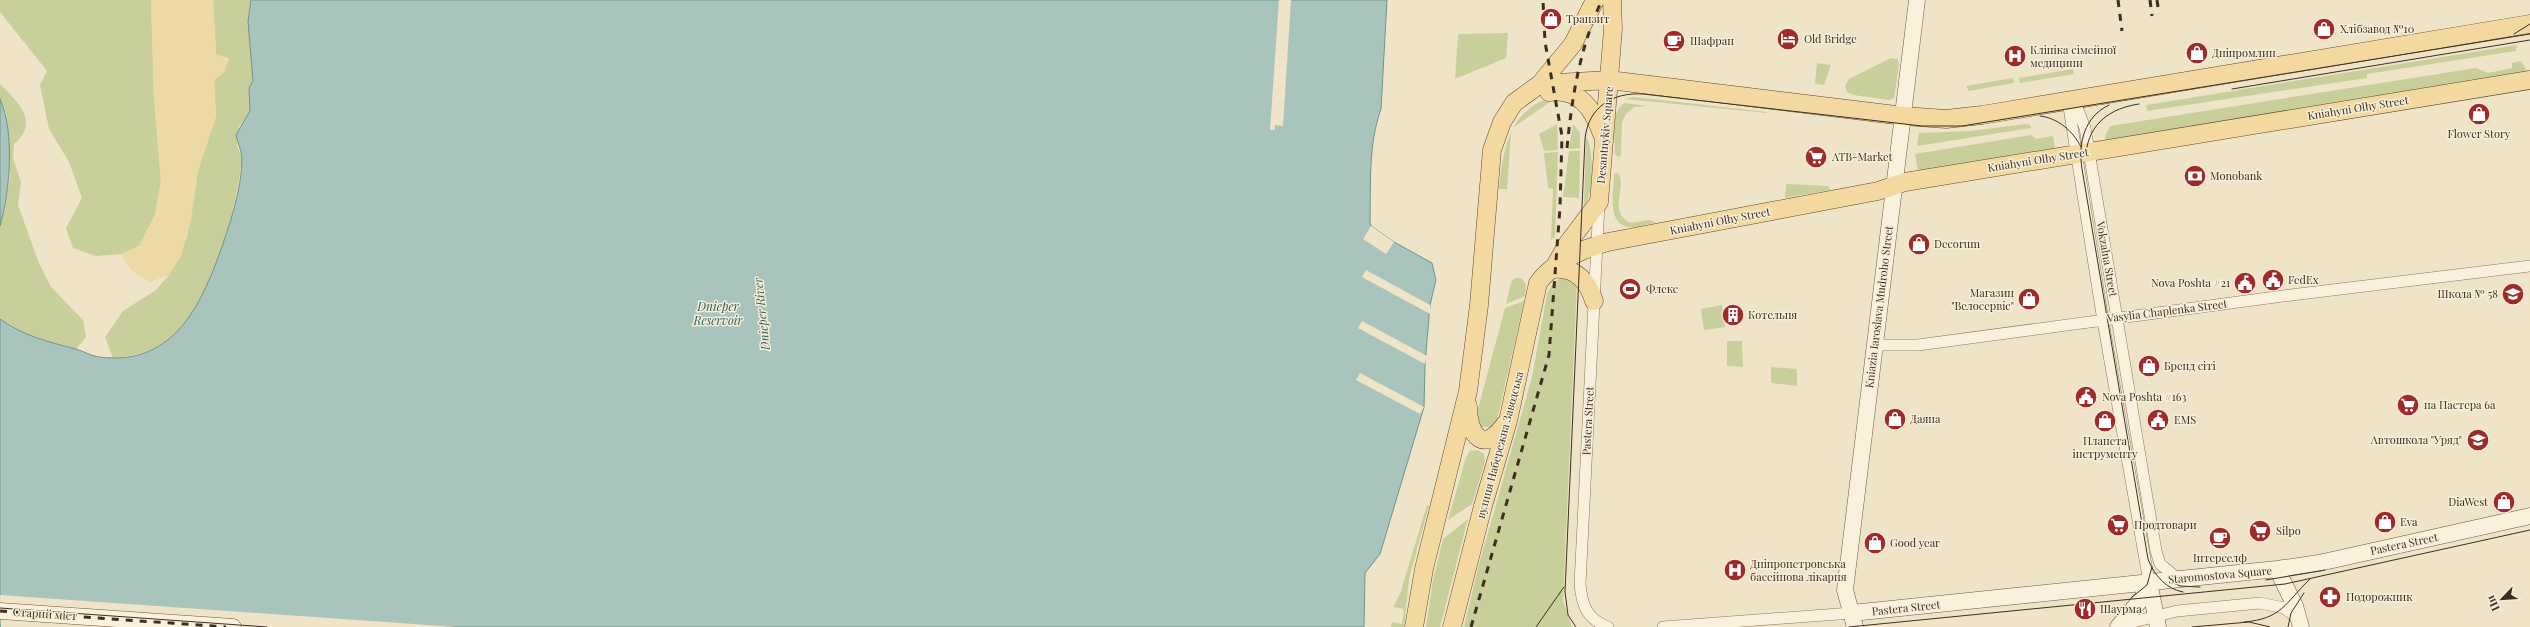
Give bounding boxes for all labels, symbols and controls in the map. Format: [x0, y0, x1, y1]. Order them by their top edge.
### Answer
shop icon: Транзит [1538, 6, 1564, 32]
place label: Транзит [1566, 11, 1610, 26]
shop icon: Хлібзавод №10 [2311, 16, 2337, 42]
place label: Хлібзавод №10 [2340, 21, 2415, 36]
hotel icon: Old Bridge [1775, 26, 1801, 52]
cafe icon: Шафран [1661, 28, 1687, 54]
place label: Old Bridge [1804, 31, 1857, 46]
place label: Шафран [1690, 33, 1734, 48]
shop icon: Дніпромлин [2184, 40, 2210, 66]
place label: Клініка сімейної медицини [2030, 42, 2117, 70]
hospital icon: Клініка сімейної медицини [2002, 43, 2028, 69]
place label: Дніпромлин [2212, 45, 2276, 60]
street label: Desantnykiv Square [1593, 85, 1616, 184]
street label: Kniahyni Olhy Street [2306, 92, 2410, 123]
shop icon: Flower Story [2466, 101, 2492, 127]
place label: Flower Story [2448, 126, 2511, 141]
supermarket icon: ATB-Market [1803, 144, 1829, 170]
street label: Kniahyni Olhy Street [1986, 144, 2090, 175]
place label: ATB-Market [1831, 149, 1893, 164]
bank icon: Monobank [2182, 163, 2208, 189]
place label: Monobank [2210, 168, 2262, 183]
street label: Kniahyni Olhy Street [1668, 203, 1771, 238]
street label: Vokzalna Street [2093, 219, 2122, 298]
street label: Kniazia Iaroslava Mudroho Street [1861, 225, 1896, 389]
shop icon: Decorum [1906, 231, 1932, 257]
place label: Decorum [1934, 236, 1980, 251]
public building icon: FedEx [2260, 267, 2286, 293]
public building icon: Nova Poshta #21 [2232, 270, 2258, 296]
place label: FedEx [2288, 272, 2319, 287]
place label: Nova Poshta #21 [2151, 275, 2230, 290]
water label: Dnieper River [749, 276, 773, 352]
sports icon: Флекс [1617, 276, 1643, 302]
place label: Флекс [1646, 281, 1678, 296]
school or university icon: Школа № 58 [2500, 281, 2526, 307]
place label: Магазин "Велосервіс" [1951, 285, 2014, 313]
shop icon: Магазин "Велосервіс" [2016, 286, 2042, 312]
place label: Школа № 58 [2437, 286, 2498, 301]
street label: Vasylia Chaplenka Street [2105, 296, 2228, 325]
water label: Dnieper Reservoir [693, 298, 743, 328]
building icon: Котельня [1720, 302, 1746, 328]
place label: Котельня [1748, 307, 1797, 322]
shop icon: Бренд сіті [2136, 353, 2162, 379]
place label: Бренд сіті [2164, 358, 2216, 373]
street label: вулиця Набережна Заводська [1473, 369, 1527, 520]
public building icon: Nova Poshta #163 [2073, 384, 2099, 410]
street label: Pastera Street [1578, 386, 1597, 456]
place label: Nova Poshta #163 [2102, 389, 2186, 404]
supermarket icon: на Пастера 6а [2395, 392, 2421, 418]
place label: на Пастера 6а [2424, 397, 2496, 412]
shop icon: Даяна [1882, 406, 1908, 432]
public building icon: EMS [2145, 407, 2171, 433]
shop icon: Планета інструменту [2092, 408, 2118, 434]
place label: Даяна [1910, 411, 1941, 426]
place label: EMS [2174, 412, 2196, 427]
school or university icon: Автошкола "Уряд" [2465, 427, 2491, 453]
place label: Автошкола "Уряд" [2370, 432, 2462, 447]
place label: Планета інструменту [2073, 433, 2138, 461]
shop icon: DiaWest [2491, 489, 2517, 515]
place label: DiaWest [2448, 494, 2488, 509]
shop icon: Eva [2372, 509, 2398, 535]
supermarket icon: Продтовари [2105, 512, 2131, 538]
place label: Eva [2400, 514, 2418, 529]
place label: Продтовари [2134, 517, 2197, 532]
supermarket icon: Silpo [2247, 518, 2273, 544]
place label: Silpo [2276, 523, 2301, 538]
cafe icon: Інтерселф [2207, 525, 2233, 551]
street label: Pastera Street [2369, 529, 2439, 558]
shop icon: Good year [1862, 530, 1888, 556]
place label: Good year [1890, 535, 1940, 550]
place label: Інтерселф [2193, 550, 2247, 565]
place label: Дніпропетровська басейнова лікарня [1750, 556, 1847, 584]
hospital icon: Дніпропетровська басейнова лікарня [1722, 557, 1748, 583]
street label: Staromostova Square [2167, 562, 2273, 587]
north arrow [2482, 579, 2522, 619]
pharmacy icon: Подорожник [2317, 584, 2343, 610]
place label: Подорожник [2346, 589, 2413, 604]
text: Пн [2482, 593, 2503, 614]
street label: Pastera Street [1871, 596, 1941, 619]
restaurant icon: Шаурма [2072, 596, 2098, 622]
place label: Шаурма [2100, 601, 2142, 616]
street label: Старий міст [12, 604, 78, 623]

